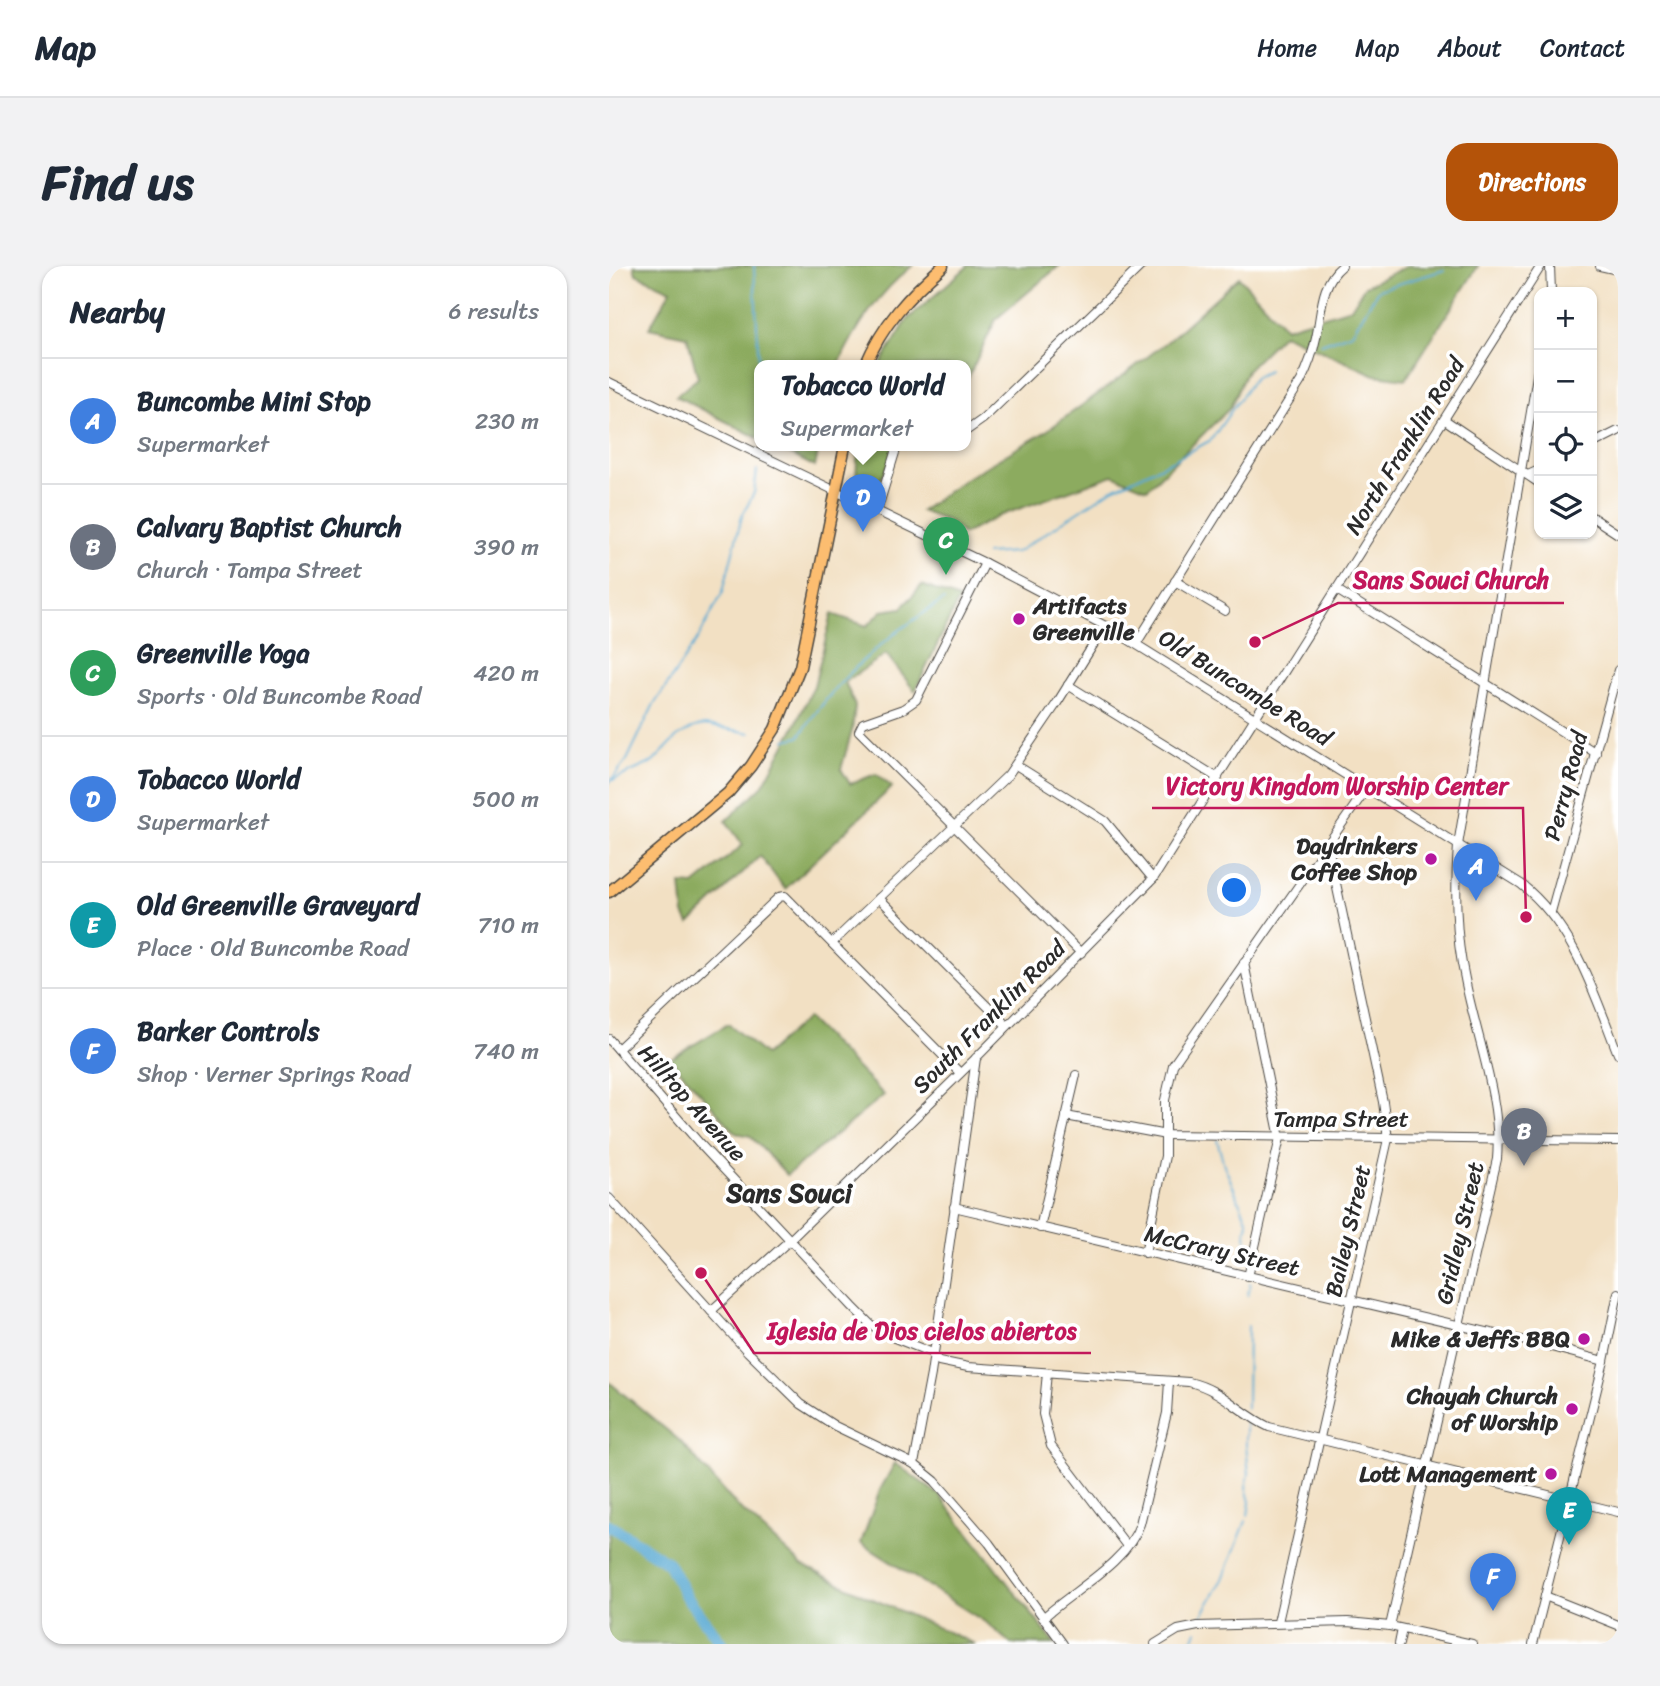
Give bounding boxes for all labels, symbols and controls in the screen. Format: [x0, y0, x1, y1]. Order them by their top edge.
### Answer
text: Map [35, 19, 96, 77]
text: Home [1257, 27, 1317, 69]
text: Map [1355, 27, 1399, 69]
text: About [1437, 27, 1502, 69]
text: Contact [1540, 27, 1625, 69]
text: Find us [42, 139, 194, 226]
button: Directions [1446, 143, 1618, 221]
text: Nearby [70, 285, 165, 339]
map controls [1534, 287, 1597, 539]
button: + [1534, 287, 1597, 350]
text: 6 results [449, 291, 539, 332]
street label: North Franklin Road [1334, 347, 1477, 543]
button: − [1534, 350, 1597, 413]
popup [754, 360, 971, 451]
text: Tobacco World [781, 362, 944, 408]
text: Buncombe Mini Stop [137, 378, 371, 424]
text: A [85, 401, 101, 442]
text: 230 m [475, 401, 539, 442]
text: Supermarket [781, 408, 913, 449]
button: locate [1534, 413, 1597, 476]
text: Supermarket [137, 424, 269, 465]
pin: D [840, 474, 886, 532]
button: layers [1534, 476, 1597, 539]
text: Calvary Baptist Church [137, 504, 402, 550]
pin: C [923, 517, 969, 575]
text: B [86, 527, 100, 568]
text: 390 m [474, 527, 539, 568]
text: Church · Tampa Street [137, 550, 363, 591]
callout: Sans Souci Church [1338, 558, 1564, 603]
text: Sans Souci Church [1352, 559, 1550, 601]
place label: Artifacts Greenville [1032, 586, 1135, 653]
marker: Artifacts Greenville [1011, 611, 1027, 627]
street label: Old Buncombe Road [1150, 618, 1342, 759]
text: Greenville Yoga [137, 630, 310, 676]
text: C [86, 653, 100, 694]
text: 420 m [473, 653, 539, 694]
text: Sports · Old Buncombe Road [137, 676, 421, 717]
street label: Perry Road [1532, 725, 1601, 845]
text: Tobacco World [137, 756, 300, 802]
callout: Victory Kingdom Worship Center [1152, 763, 1523, 808]
text: Victory Kingdom Worship Center [1166, 765, 1510, 807]
text: D [86, 779, 100, 820]
text: 500 m [472, 779, 539, 820]
text: Supermarket [137, 802, 269, 843]
place label: Daydrinkers Coffee Shop [1290, 826, 1418, 893]
pin: A [1453, 843, 1499, 901]
marker: Daydrinkers Coffee Shop [1423, 851, 1439, 867]
your location [1217, 873, 1251, 907]
text: Old Greenville Graveyard [137, 882, 419, 928]
text: E [87, 905, 99, 946]
text: 710 m [478, 905, 539, 946]
text: Place · Old Buncombe Road [137, 928, 409, 969]
street label: South Franklin Road [902, 929, 1077, 1104]
text: Barker Controls [137, 1008, 319, 1054]
text: F [87, 1031, 99, 1072]
text: 740 m [473, 1031, 539, 1072]
street label: Hilltop Avenue [627, 1034, 757, 1172]
text: Shop · Verner Springs Road [137, 1054, 411, 1095]
street label: Tampa Street [1273, 1099, 1409, 1140]
pin: B [1501, 1108, 1547, 1166]
street label: Gridley Street [1424, 1158, 1496, 1308]
street label: Bailey Street [1313, 1161, 1383, 1301]
district label: Sans Souci [725, 1170, 854, 1216]
street label: McCrary Street [1140, 1213, 1304, 1289]
callout: Iglesia de Dios cielos abiertos [754, 1308, 1091, 1353]
text: Iglesia de Dios cielos abiertos [765, 1310, 1078, 1352]
place label: Mike & Jeffs BBQ [1390, 1319, 1570, 1360]
marker: Mike & Jeffs BBQ [1576, 1331, 1592, 1347]
place label: Chayah Church of Worship [1406, 1376, 1559, 1443]
marker: Chayah Church of Worship [1564, 1401, 1580, 1417]
place label: Lott Management [1359, 1454, 1537, 1495]
marker: Lott Management [1543, 1466, 1559, 1482]
pin: E [1546, 1487, 1592, 1545]
pin: F [1470, 1553, 1516, 1611]

